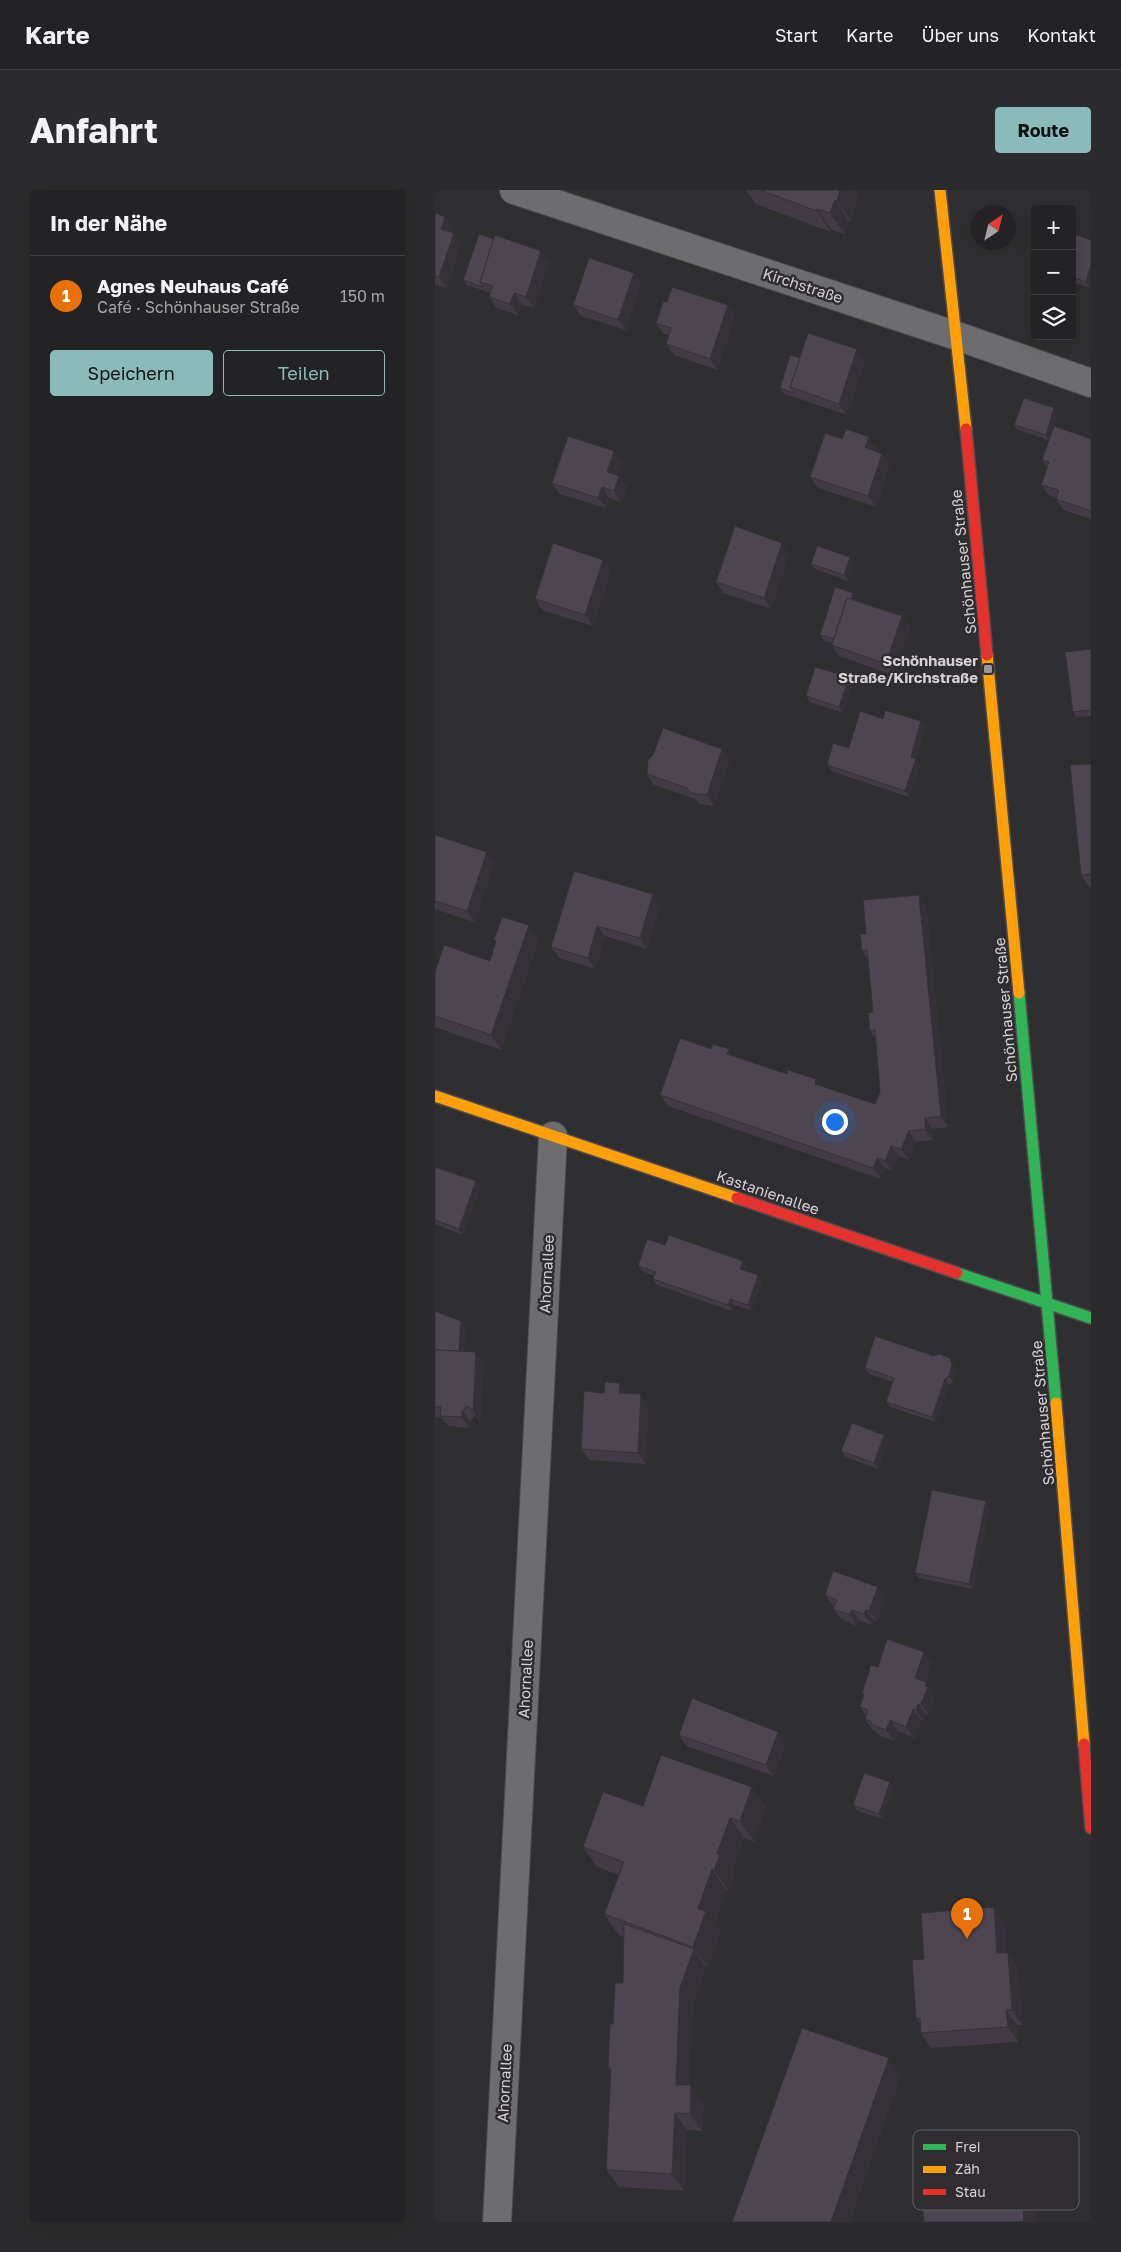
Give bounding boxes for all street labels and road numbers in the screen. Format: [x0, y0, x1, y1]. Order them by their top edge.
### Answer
street label: Kirchstraße [761, 264, 846, 306]
street label: Schönhauser Straße [946, 489, 980, 635]
street label: Schönhauser Straße [990, 937, 1020, 1083]
street label: Kastanienallee [714, 1166, 822, 1218]
street label: Ahornallee [535, 1234, 557, 1314]
street label: Schönhauser Straße [1027, 1340, 1057, 1486]
street label: Ahornallee [514, 1639, 536, 1719]
street label: Ahornallee [493, 2043, 515, 2123]

